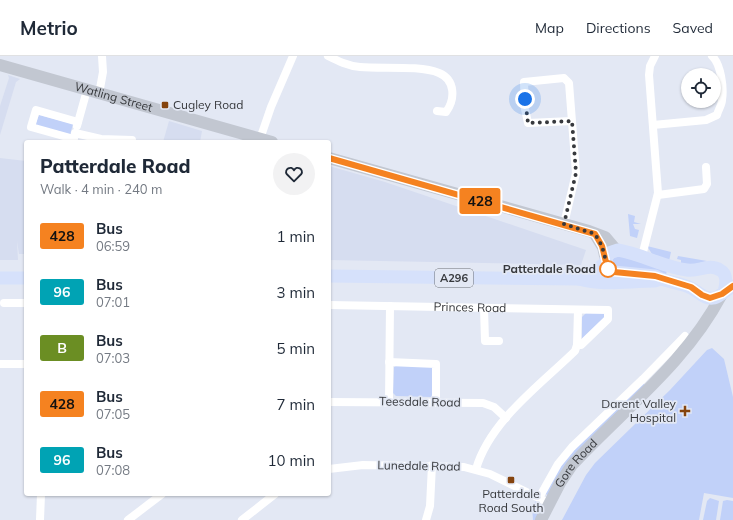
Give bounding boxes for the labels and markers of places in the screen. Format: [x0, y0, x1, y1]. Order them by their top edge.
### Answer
place label: Cugley Road [173, 97, 243, 112]
marker: Cugley Road [160, 100, 170, 110]
marker: Patterdale Road [599, 260, 617, 278]
place label: Patterdale Road [503, 261, 596, 276]
place label: Darent Valley Hospital [601, 396, 677, 425]
marker: Darent Valley Hospital [679, 405, 691, 417]
marker: Patterdale Road South [506, 475, 516, 485]
place label: Patterdale Road South [478, 486, 544, 515]

